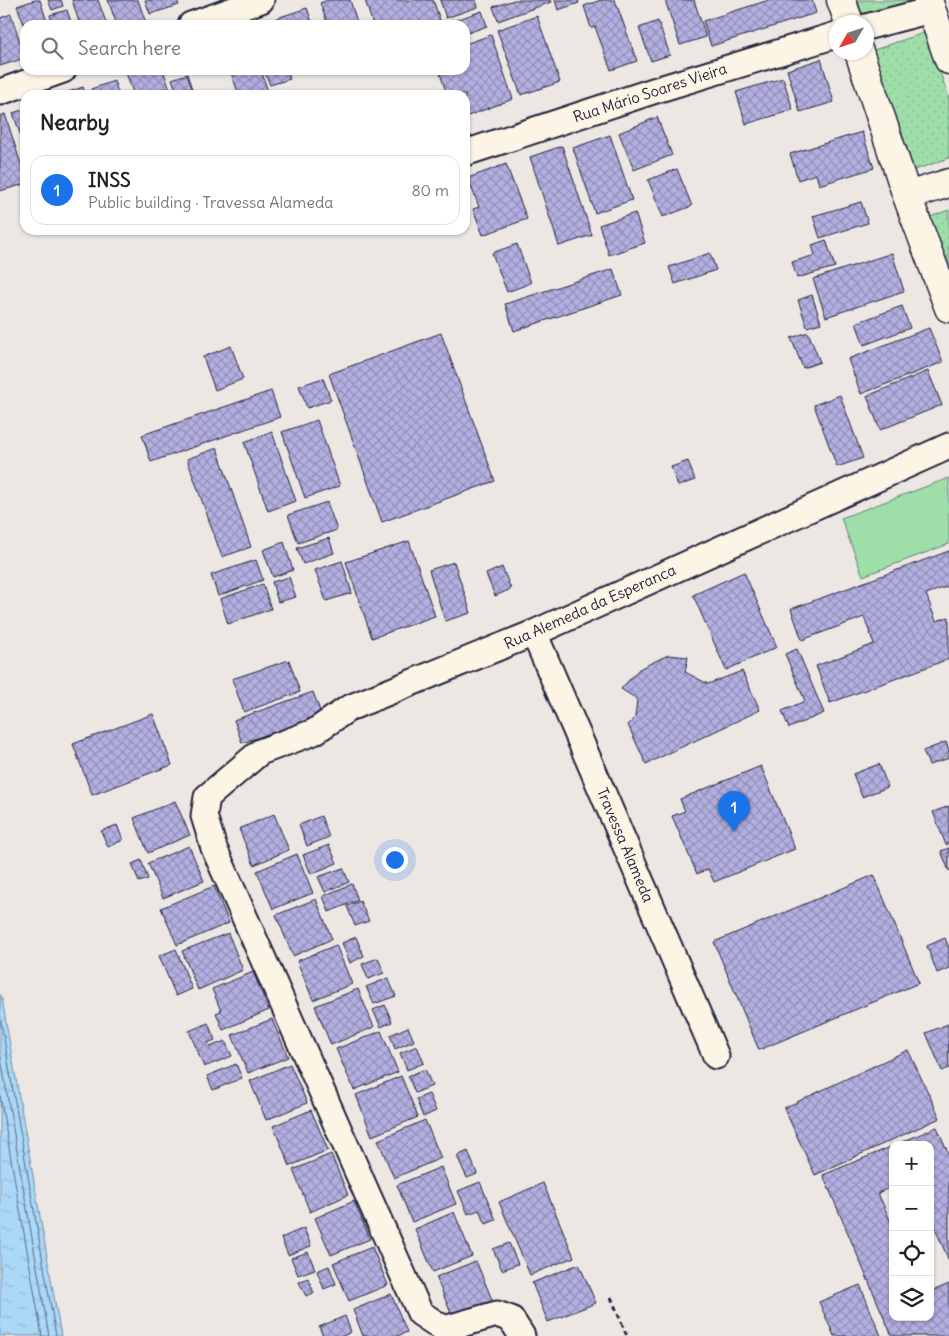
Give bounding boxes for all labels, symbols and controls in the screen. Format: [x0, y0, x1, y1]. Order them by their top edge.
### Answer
north arrow [829, 15, 874, 60]
search box [20, 20, 470, 75]
icon: search [38, 34, 66, 62]
text: Search here [78, 36, 181, 60]
street label: Rua Mário Soares Vieira [571, 59, 730, 126]
text: Nearby [40, 109, 110, 136]
text: INSS [88, 168, 131, 192]
text: 1 [54, 180, 60, 200]
text: 80 m [411, 180, 449, 200]
text: Public building · Travessa Alameda [88, 192, 333, 212]
street label: Rua Alemeda da Esperanca [501, 560, 679, 653]
street label: Travessa Alameda [593, 785, 658, 905]
pin: 1 [718, 791, 750, 832]
your location [382, 847, 408, 873]
map controls [889, 1141, 934, 1321]
button: + [889, 1141, 934, 1186]
button: − [889, 1186, 934, 1231]
button: locate [889, 1231, 934, 1276]
button: layers [889, 1276, 934, 1321]

